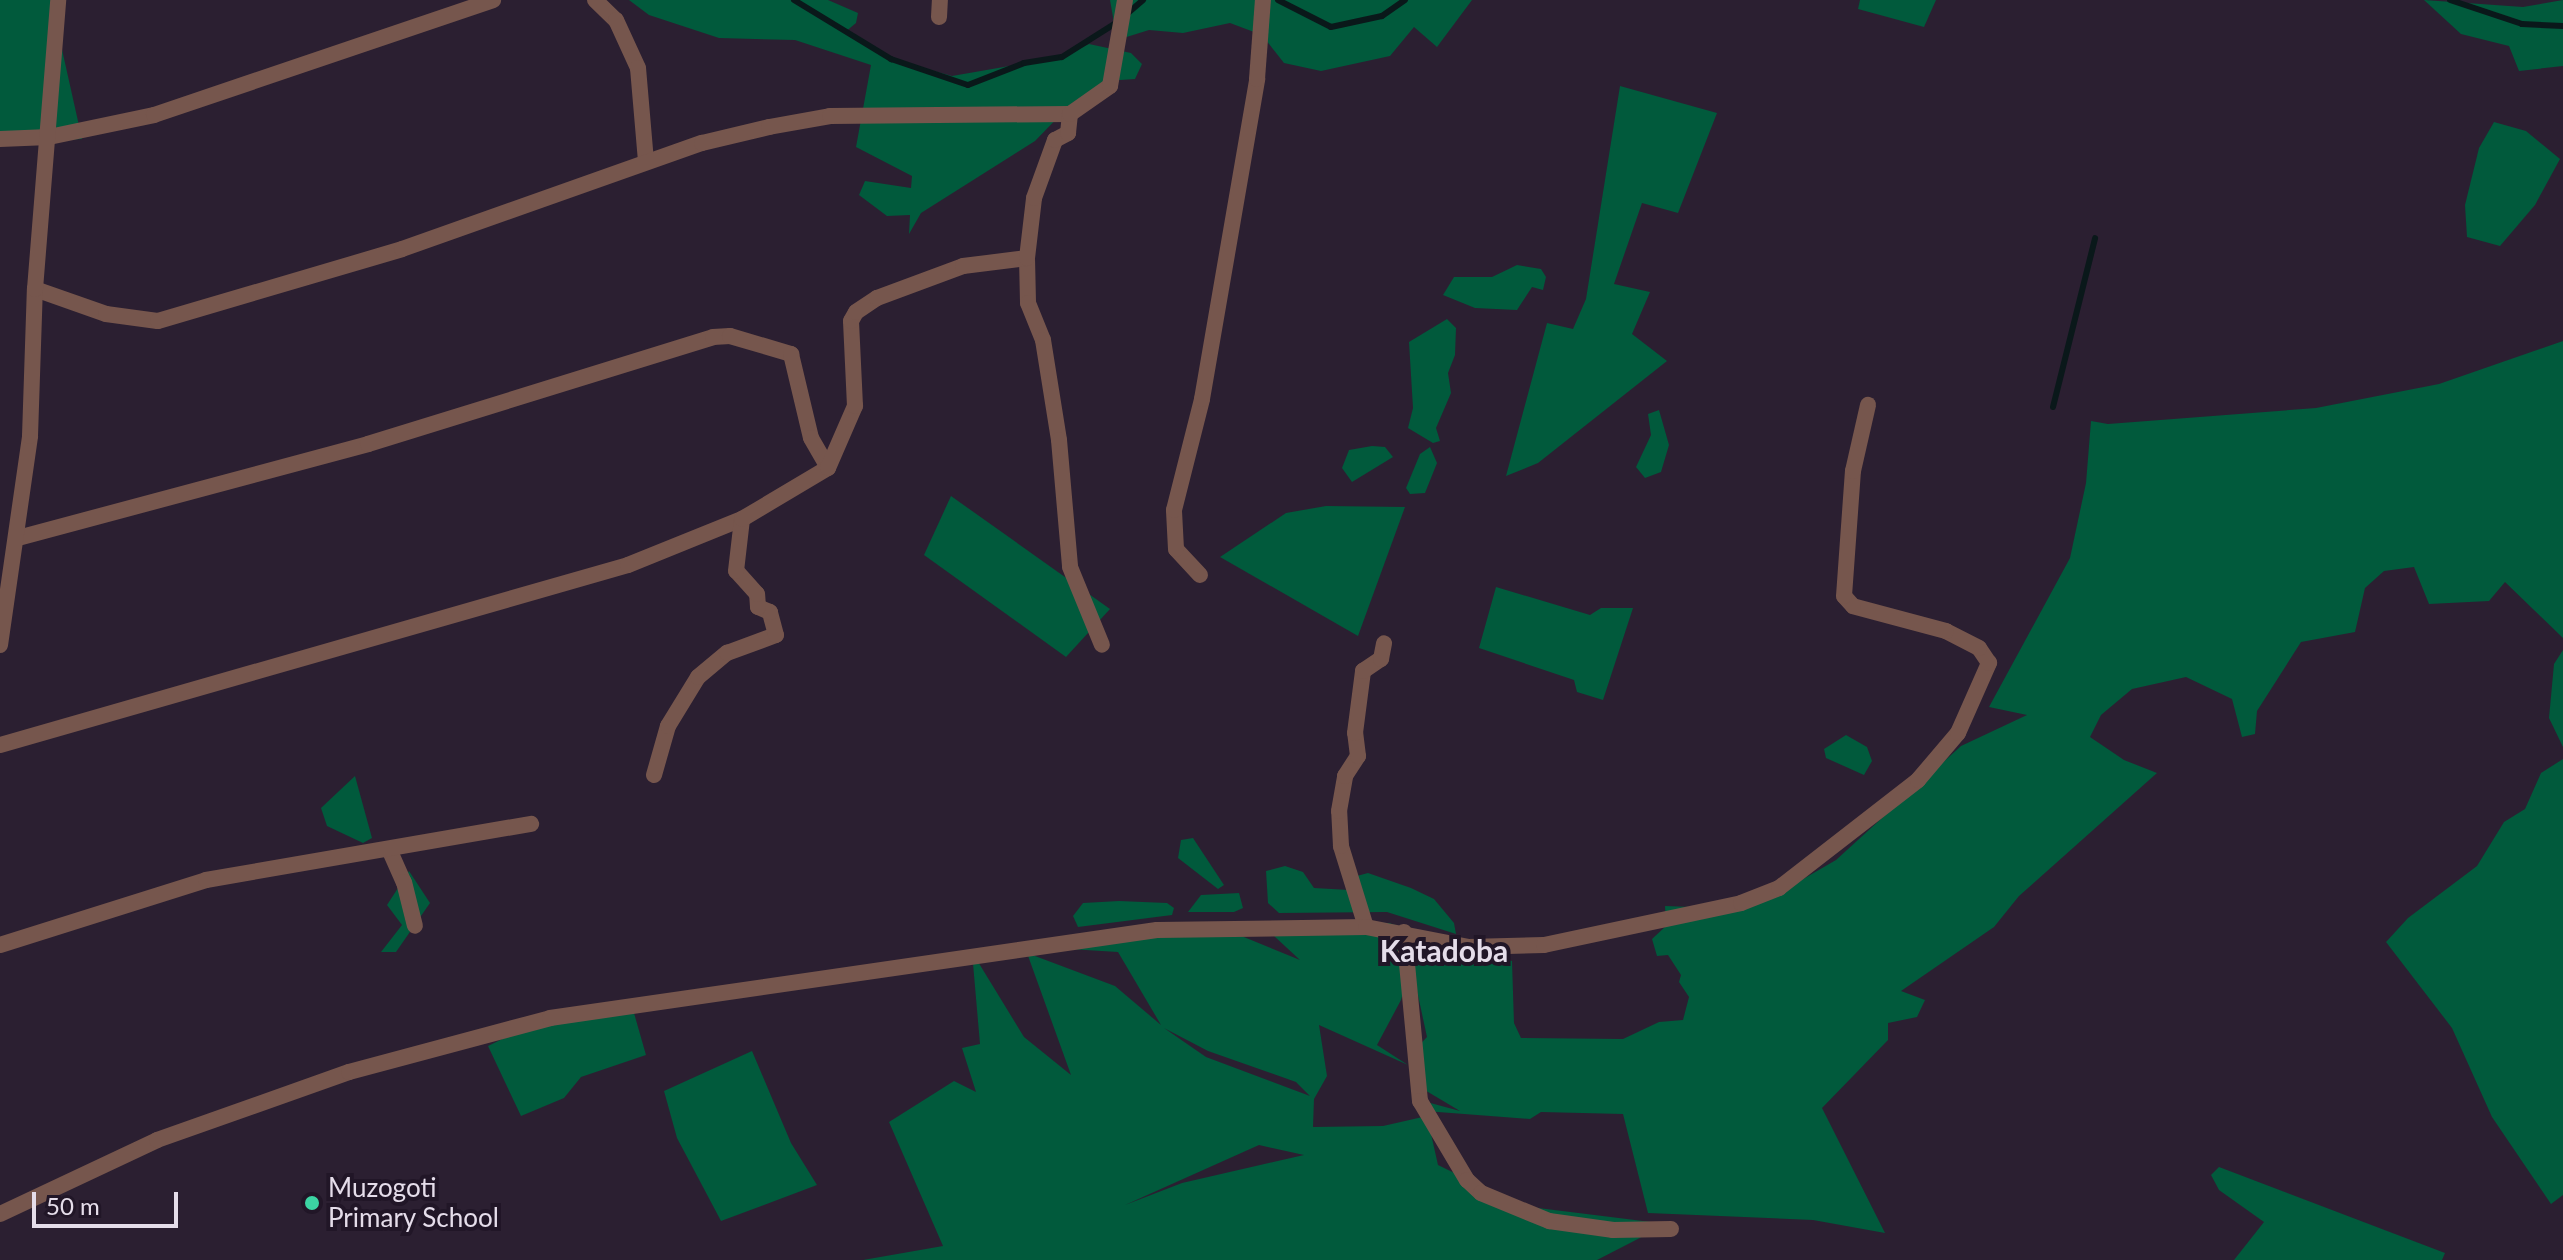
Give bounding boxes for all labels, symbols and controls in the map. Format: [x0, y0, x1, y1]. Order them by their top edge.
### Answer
district label: Katadoba [1380, 932, 1508, 968]
place label: Muzogoti Primary School [328, 1172, 499, 1234]
scale bar [36, 1176, 182, 1226]
text: 50 m [46, 1191, 100, 1220]
marker: Muzogoti Primary School [303, 1194, 321, 1212]

